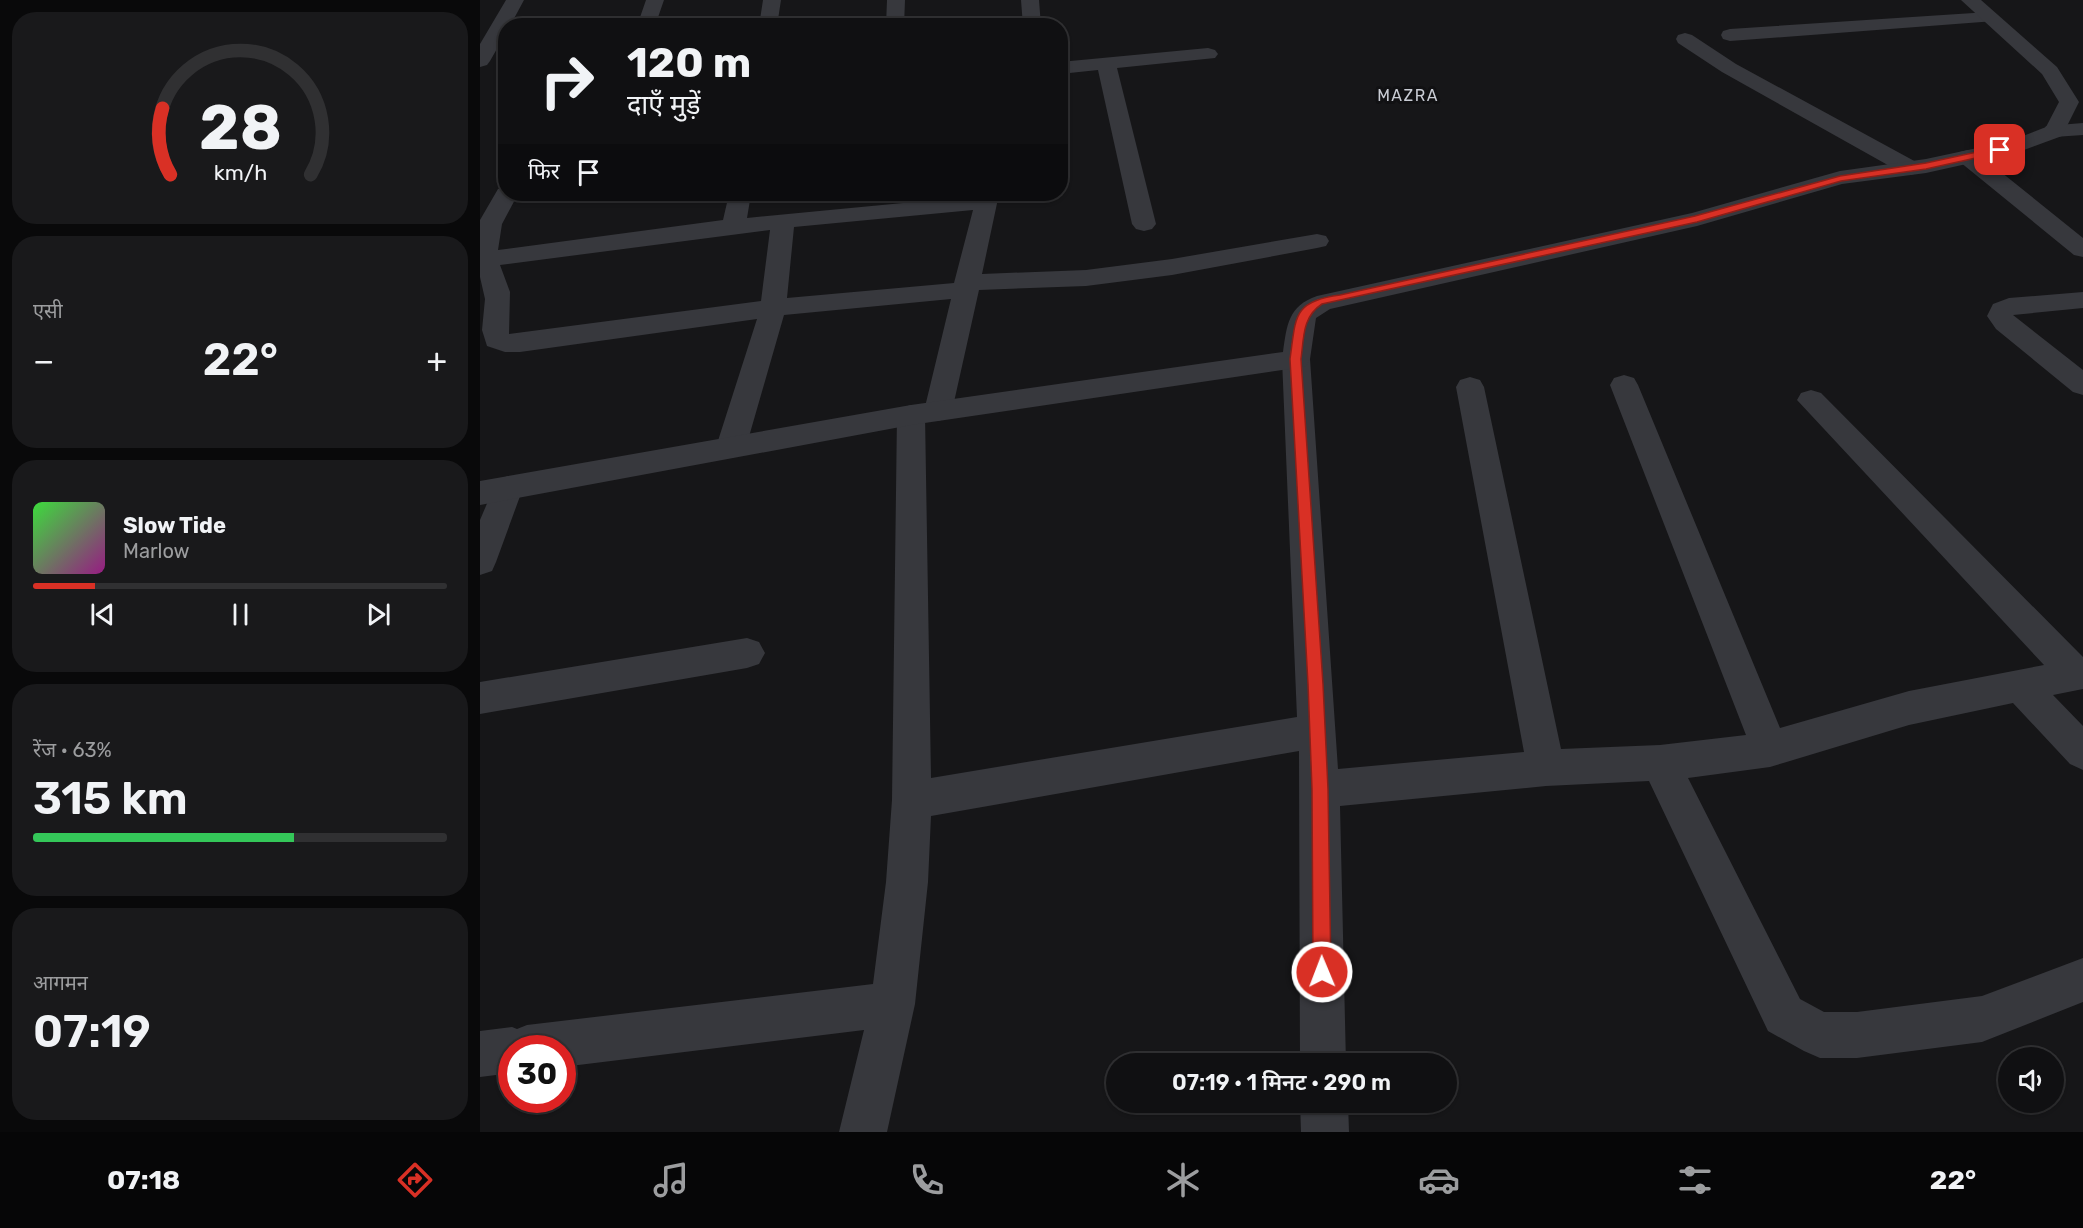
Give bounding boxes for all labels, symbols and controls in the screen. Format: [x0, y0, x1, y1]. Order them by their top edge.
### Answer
text: 120 m [627, 38, 751, 88]
icon: right [528, 42, 606, 120]
district label: MAZRA [1377, 86, 1439, 105]
text: दाएँ मुड़ें [627, 89, 700, 121]
text: 28 [199, 91, 281, 165]
pin [1974, 124, 2025, 175]
icon: arrive [1983, 133, 2016, 166]
icon: arrive [572, 156, 605, 189]
text: फिर [528, 158, 560, 185]
text: km/h [213, 160, 267, 185]
text: एसी [33, 299, 63, 323]
text: 22° [203, 333, 278, 386]
text: − [33, 341, 54, 380]
text: + [426, 341, 447, 380]
text: Slow Tide [123, 512, 226, 539]
text: Marlow [123, 539, 190, 563]
icon: previous [86, 598, 119, 631]
icon: pause [224, 598, 257, 631]
icon: next [362, 598, 395, 631]
text: रेंज · 63% [33, 738, 112, 762]
text: 315 km [33, 772, 188, 825]
position arrow [1290, 940, 1354, 1004]
text: आगमन [33, 971, 88, 995]
text: 07:19 [33, 1005, 151, 1058]
speed limit sign: 30 [498, 1035, 576, 1113]
map controls [1998, 1047, 2064, 1113]
button: sound [1998, 1047, 2064, 1113]
text: 07:19 · 1 मिनट · 290 m [1172, 1069, 1391, 1096]
icon: directions [394, 1159, 436, 1201]
icon: music [650, 1159, 692, 1201]
icon: phone [906, 1159, 948, 1201]
icon: climate [1162, 1159, 1204, 1201]
icon: car [1418, 1159, 1460, 1201]
icon: filters [1674, 1159, 1716, 1201]
text: 07:18 [107, 1164, 180, 1196]
text: 22° [1930, 1164, 1976, 1196]

